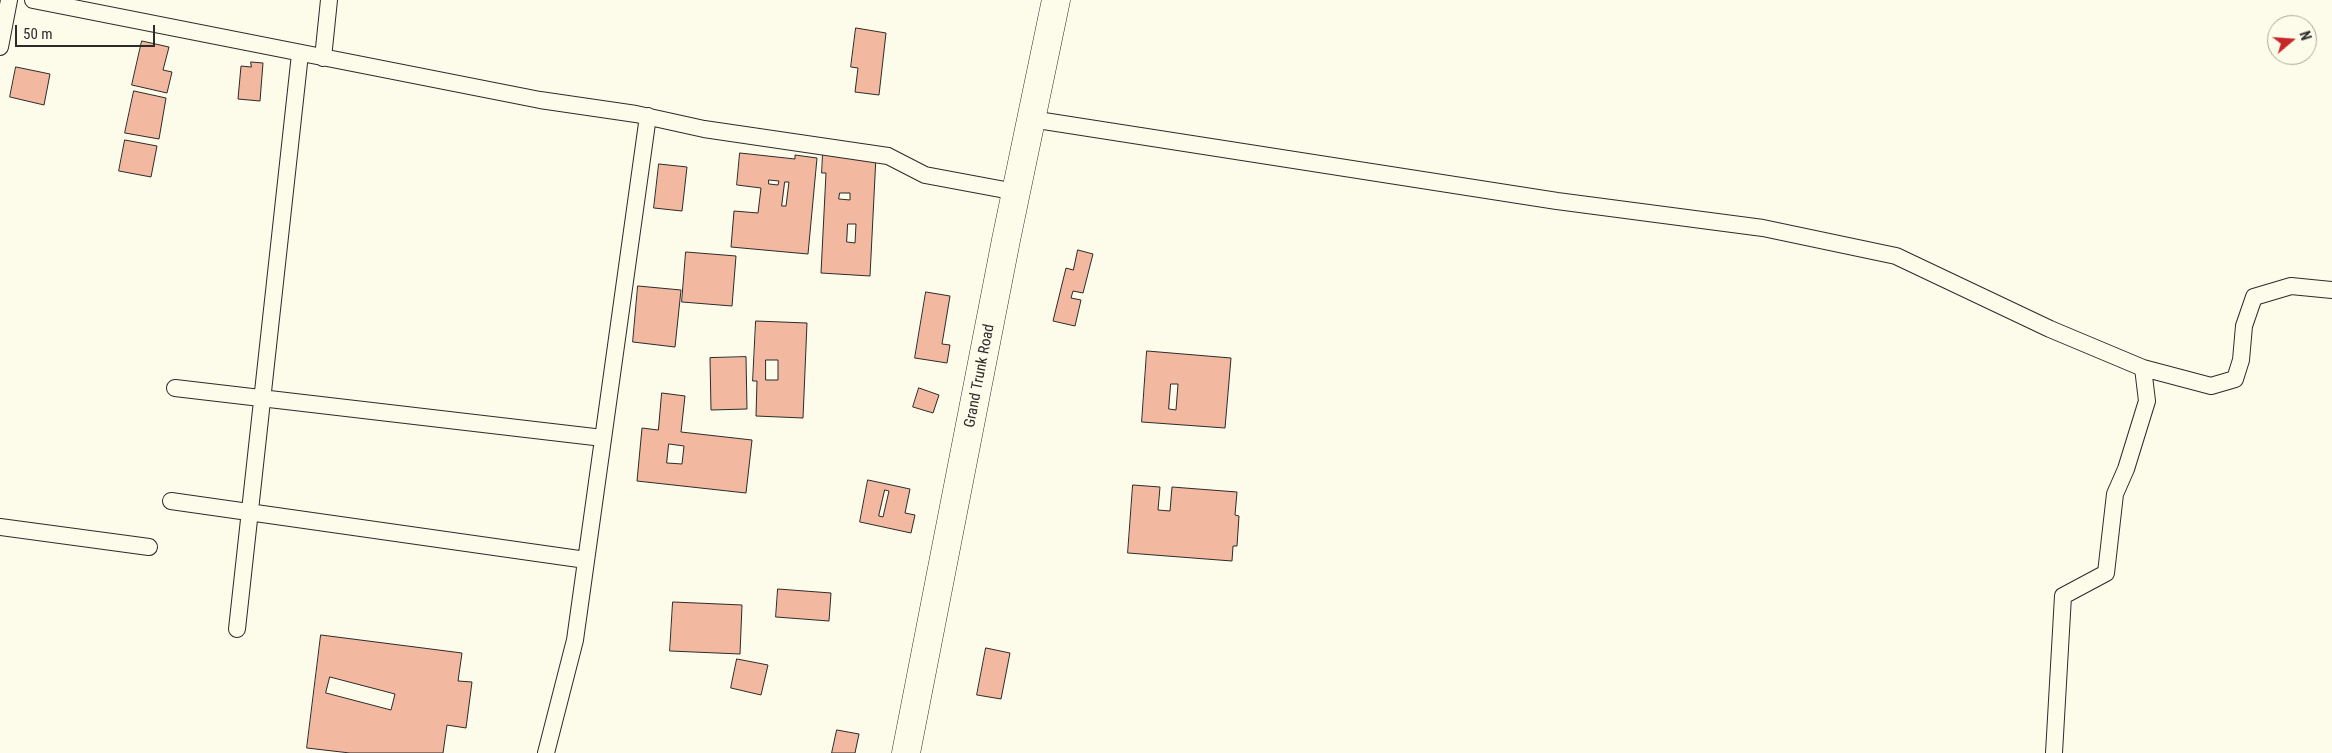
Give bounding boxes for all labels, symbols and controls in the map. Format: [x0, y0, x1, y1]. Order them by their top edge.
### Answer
scale bar [18, 15, 158, 47]
north arrow [2267, 15, 2317, 65]
text: 50 m [23, 25, 53, 43]
text: N [2296, 29, 2314, 42]
street label: Grand Trunk Road [961, 323, 999, 429]

